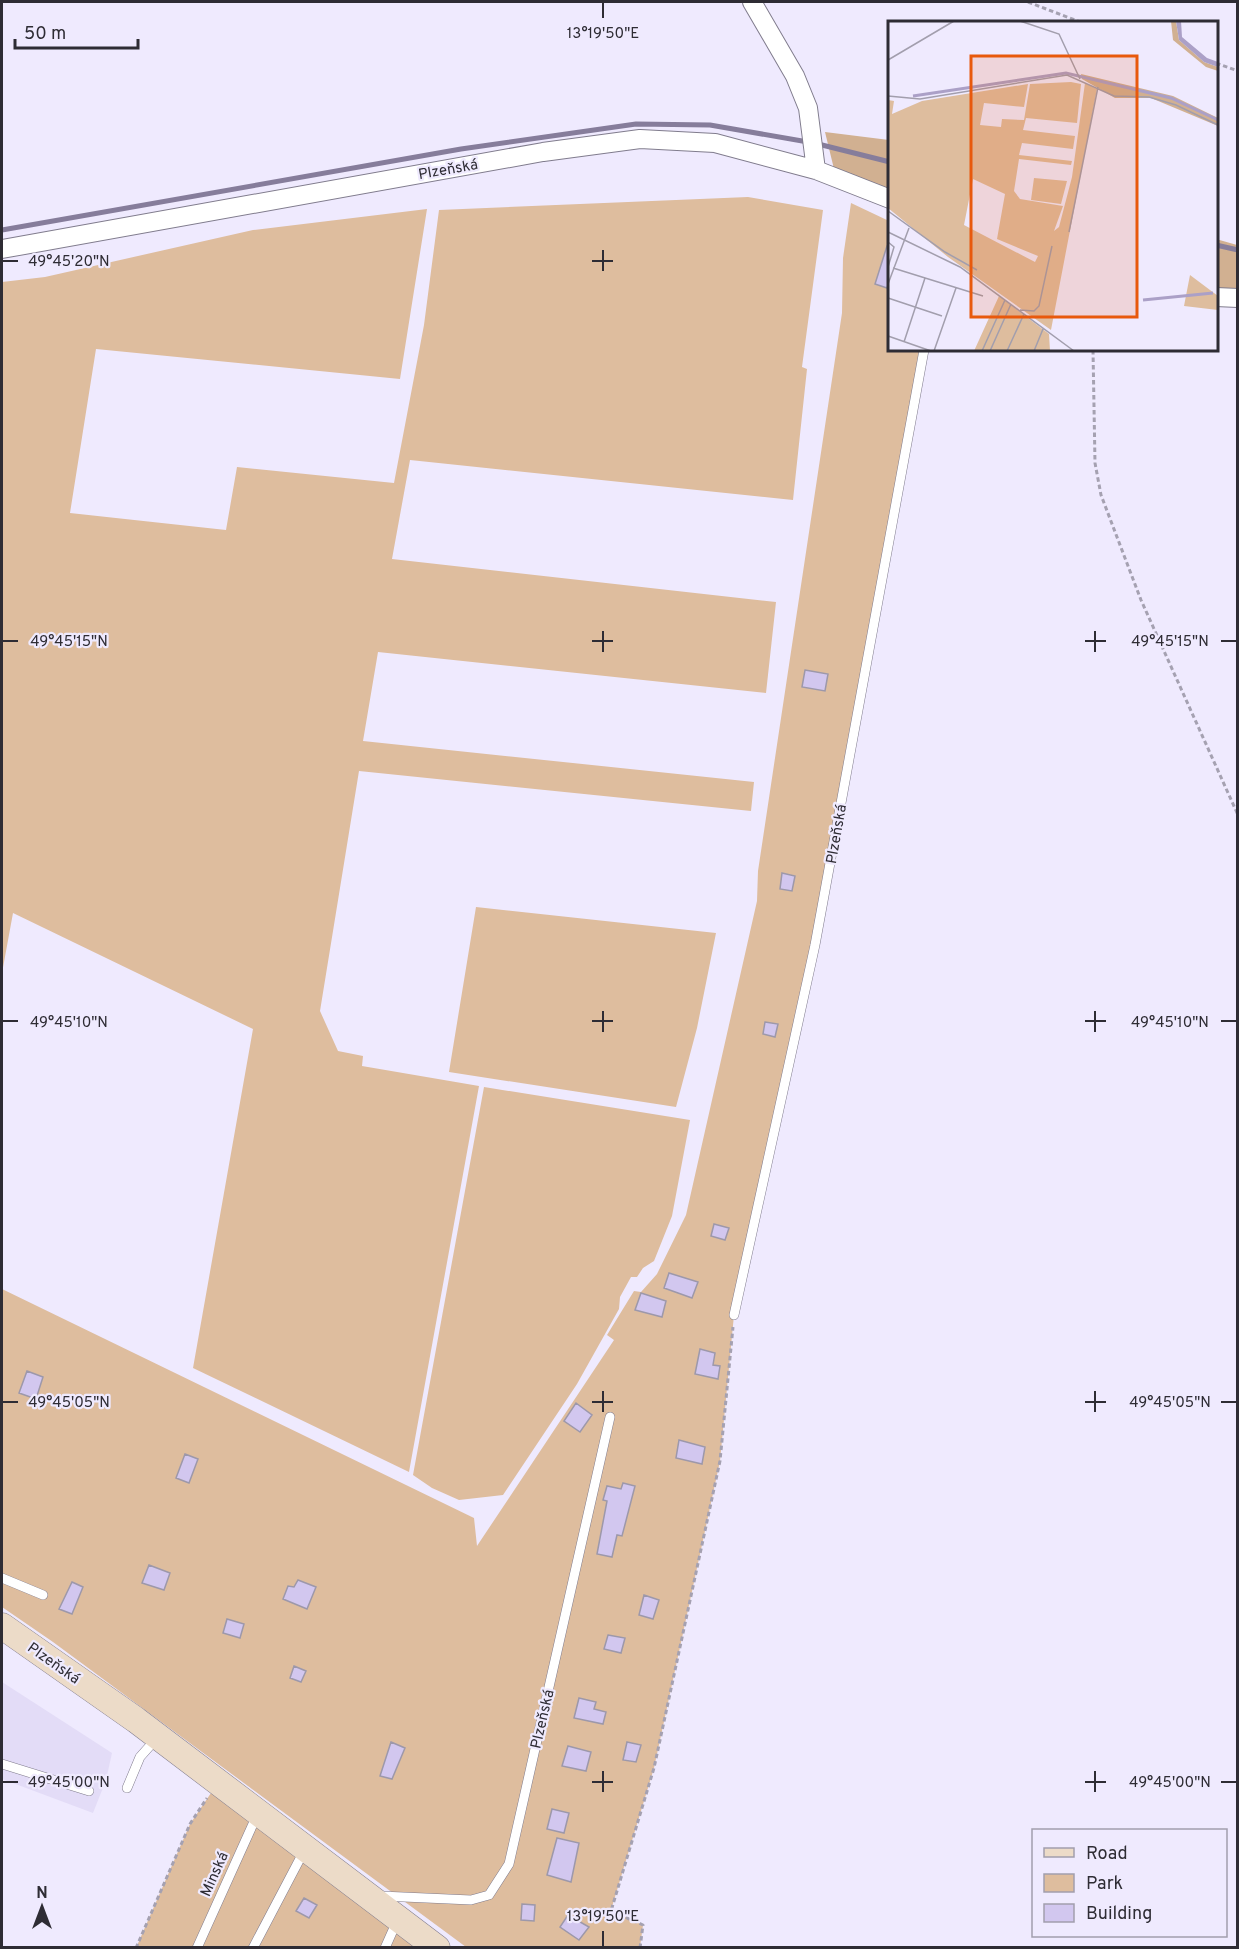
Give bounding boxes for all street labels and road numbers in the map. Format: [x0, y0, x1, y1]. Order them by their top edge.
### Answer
street label: Plzeňská [417, 156, 480, 185]
street label: Plzeňská [823, 803, 852, 866]
street label: Plzeňská [23, 1639, 83, 1689]
street label: Plzeňská [527, 1688, 560, 1751]
street label: Minská [197, 1849, 234, 1900]

